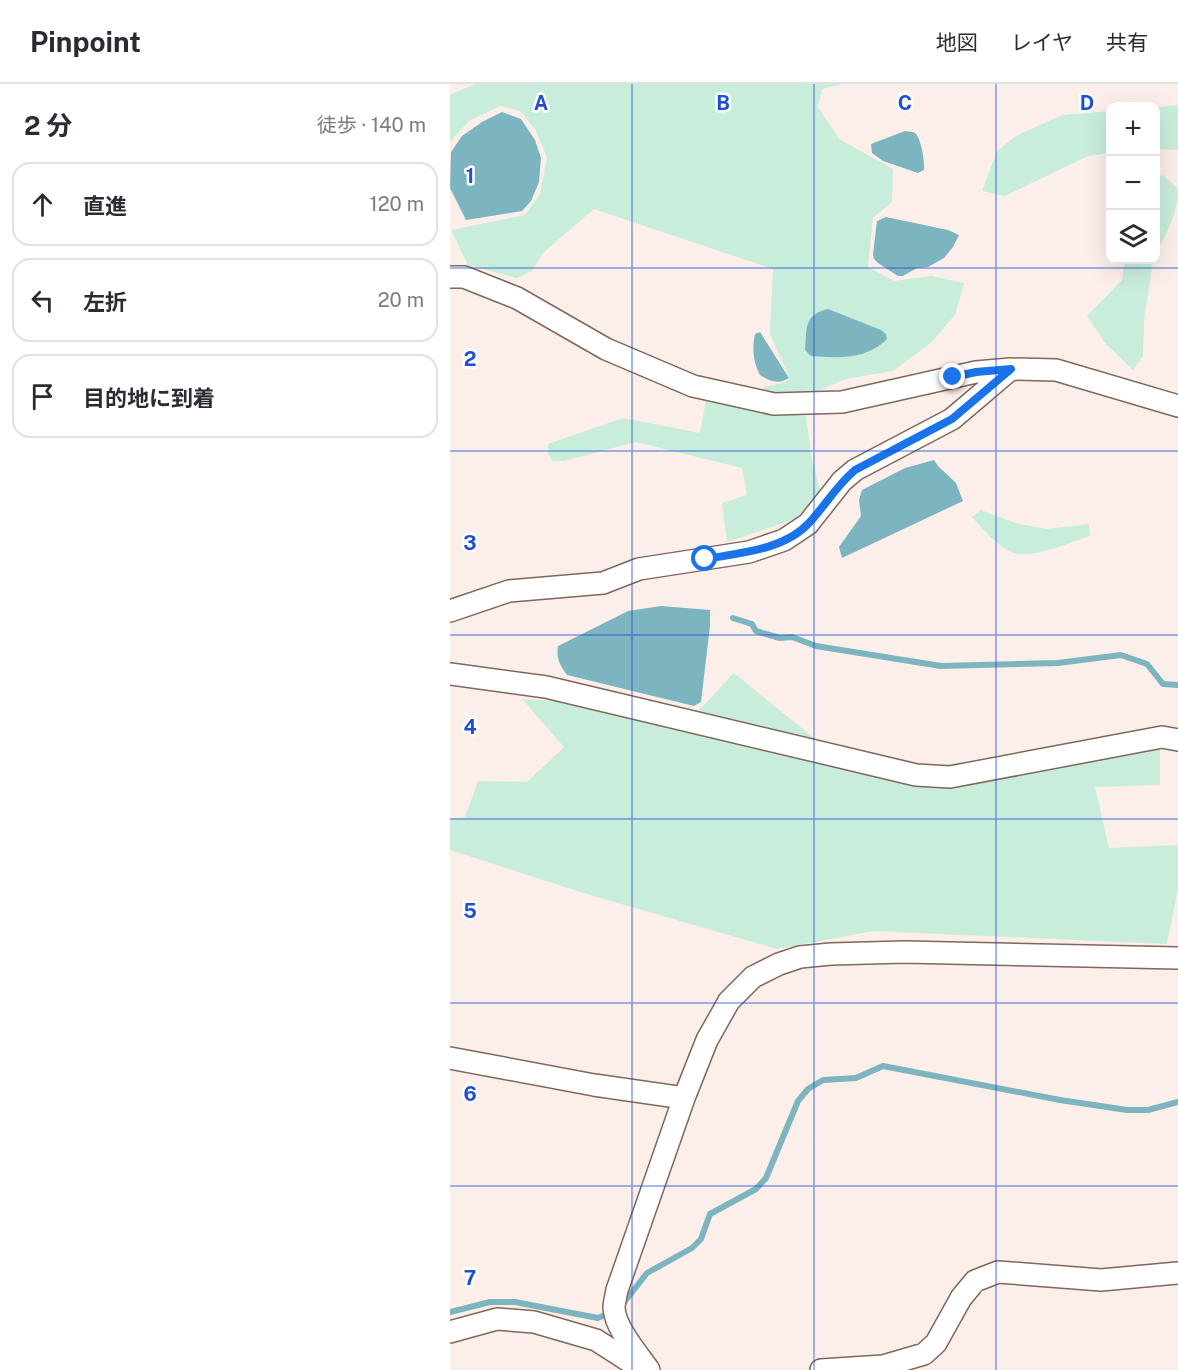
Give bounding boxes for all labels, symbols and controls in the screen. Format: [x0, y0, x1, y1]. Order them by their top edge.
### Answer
text: Pinpoint [30, 25, 141, 58]
text: 地図 [936, 30, 978, 55]
text: レイヤ [1011, 30, 1073, 55]
text: 共有 [1106, 30, 1148, 55]
text: A [534, 91, 548, 115]
text: B [716, 91, 730, 115]
text: C [898, 91, 912, 115]
text: D [1080, 91, 1094, 115]
map controls [1106, 102, 1160, 264]
button: + [1106, 102, 1160, 156]
text: 2 分 [24, 110, 72, 141]
text: 徒歩 · 140 m [317, 113, 426, 137]
button: − [1106, 156, 1160, 210]
text: 1 [466, 164, 474, 188]
icon: ahead [26, 188, 59, 221]
text: 120 m [370, 192, 424, 216]
text: 直進 [83, 193, 127, 219]
button: layers [1106, 210, 1160, 264]
icon: left [26, 284, 59, 317]
text: 20 m [378, 288, 424, 312]
text: 左折 [83, 289, 127, 315]
text: 2 [464, 347, 476, 371]
route end [939, 363, 965, 389]
icon: arrive [26, 380, 59, 413]
text: 目的地に到着 [83, 385, 215, 411]
text: 3 [463, 531, 477, 555]
route start [691, 545, 717, 571]
text: 4 [463, 715, 477, 739]
text: 5 [463, 899, 477, 923]
text: 6 [463, 1082, 477, 1106]
text: 7 [464, 1266, 476, 1290]

